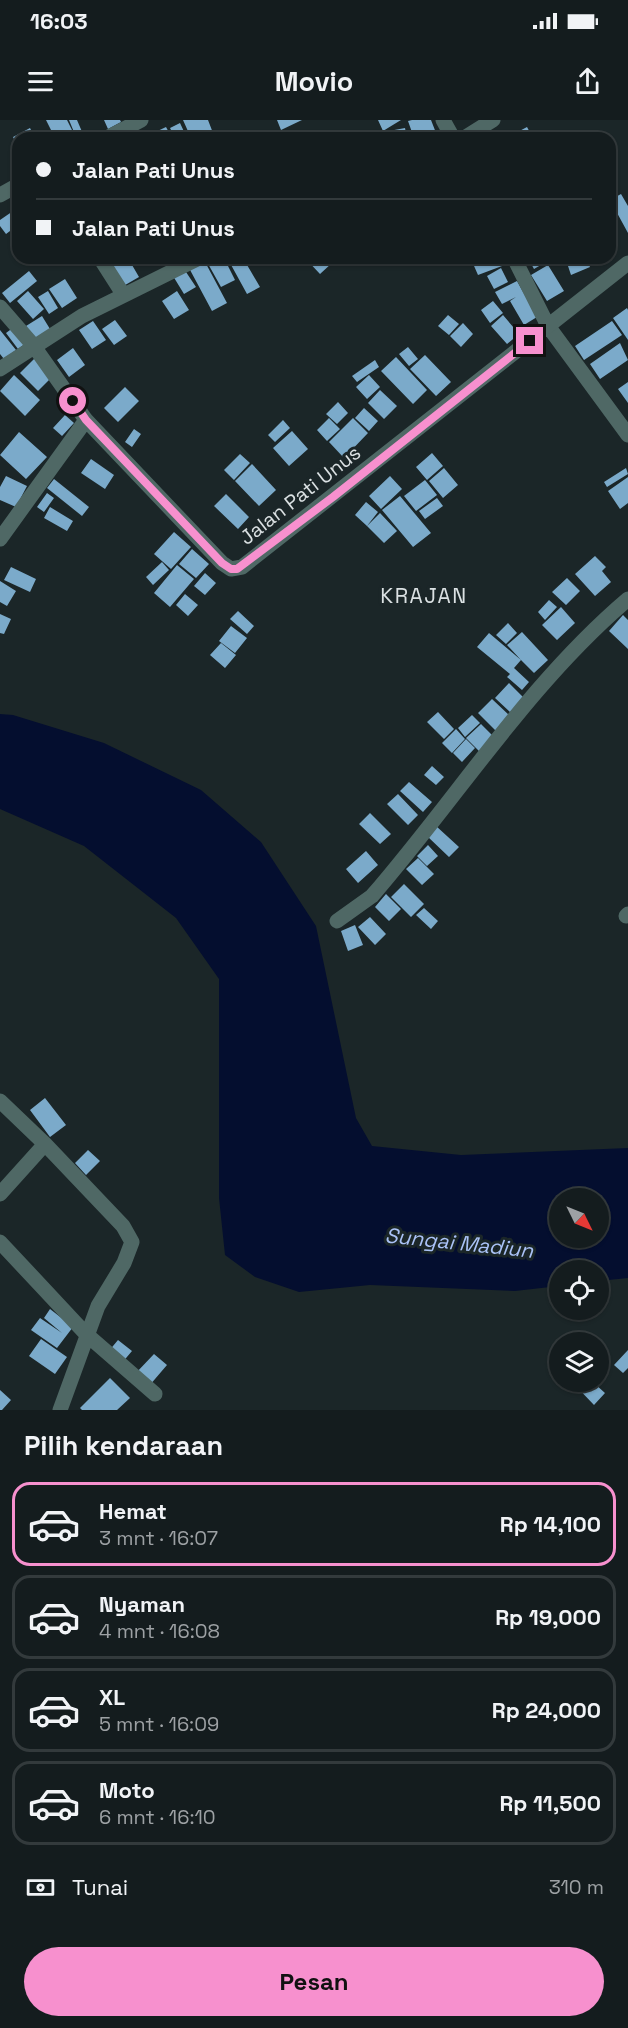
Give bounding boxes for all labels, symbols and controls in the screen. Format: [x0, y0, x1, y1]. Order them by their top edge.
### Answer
text: 16:03 [30, 7, 88, 35]
text: Movio [275, 64, 353, 99]
icon: menu [24, 65, 57, 98]
icon: share [571, 65, 604, 98]
text: Jalan Pati Unus [72, 156, 235, 184]
text: Jalan Pati Unus [72, 214, 235, 242]
route end [516, 327, 543, 354]
route start [59, 387, 86, 414]
street label: Jalan Pati Unus [234, 440, 366, 550]
district label: KRAJAN [380, 582, 468, 609]
north arrow [549, 1188, 609, 1248]
map controls [549, 1188, 609, 1392]
water label: Sungai Madiun [384, 1221, 536, 1264]
button: locate [549, 1260, 609, 1320]
button: layers [549, 1332, 609, 1392]
text: Pilih kendaraan [24, 1428, 223, 1463]
icon: car [27, 1497, 81, 1551]
text: Hemat [99, 1497, 167, 1525]
text: Rp 14,100 [500, 1510, 601, 1538]
text: 3 mnt · 16:07 [99, 1525, 218, 1551]
icon: car [27, 1590, 81, 1644]
text: Nyaman [99, 1590, 185, 1618]
text: Rp 19,000 [495, 1603, 601, 1631]
text: 4 mnt · 16:08 [99, 1618, 220, 1644]
icon: car [27, 1683, 81, 1737]
text: XL [99, 1683, 125, 1711]
text: Rp 24,000 [492, 1696, 601, 1724]
text: 5 mnt · 16:09 [99, 1711, 219, 1737]
icon: car [27, 1776, 81, 1830]
text: Moto [99, 1776, 155, 1804]
text: Rp 11,500 [499, 1789, 601, 1817]
text: 6 mnt · 16:10 [99, 1804, 216, 1830]
icon: cash [24, 1871, 57, 1904]
text: Tunai [72, 1873, 128, 1901]
text: 310 m [549, 1874, 604, 1900]
button: Pesan [24, 1947, 604, 2016]

